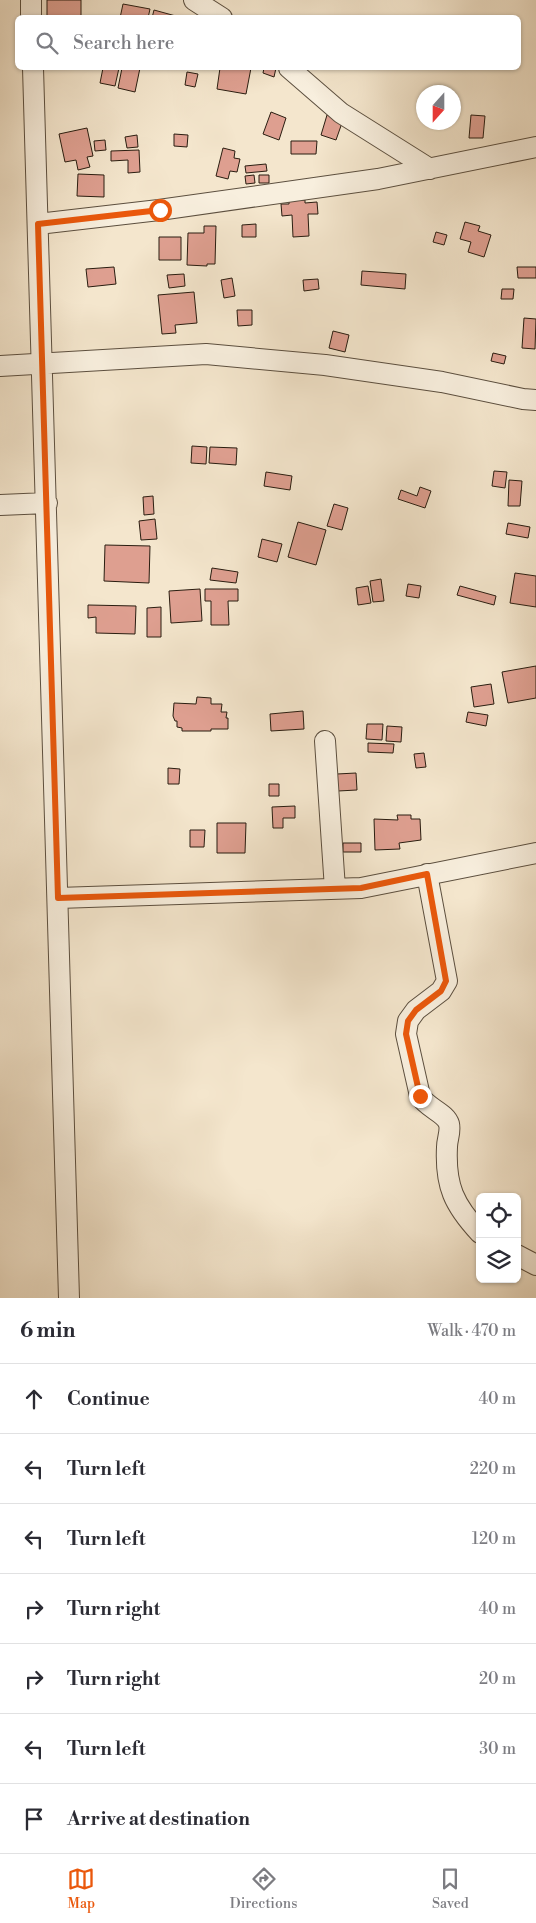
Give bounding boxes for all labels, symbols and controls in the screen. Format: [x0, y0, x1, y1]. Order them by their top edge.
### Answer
search box [15, 15, 521, 70]
icon: search [33, 29, 61, 57]
text: Search here [73, 31, 174, 55]
north arrow [416, 85, 461, 130]
route start [149, 199, 172, 222]
route end [409, 1085, 432, 1108]
map controls [476, 1193, 521, 1283]
button: locate [476, 1193, 521, 1238]
button: layers [476, 1238, 521, 1283]
text: 6 min [20, 1318, 75, 1344]
text: Walk · 470 m [428, 1321, 516, 1341]
icon: ahead [20, 1385, 48, 1413]
text: Continue [67, 1387, 150, 1411]
text: 40 m [479, 1389, 516, 1409]
icon: left [20, 1455, 48, 1483]
text: Turn left [67, 1457, 146, 1481]
text: 220 m [470, 1459, 516, 1479]
icon: left [20, 1525, 48, 1553]
text: Turn left [67, 1527, 146, 1551]
text: 120 m [472, 1529, 516, 1549]
icon: right [20, 1595, 48, 1623]
text: Turn right [67, 1597, 160, 1621]
text: 40 m [479, 1599, 516, 1619]
icon: right [20, 1665, 48, 1693]
text: Turn right [67, 1667, 160, 1691]
text: 20 m [479, 1669, 516, 1689]
icon: left [20, 1735, 48, 1763]
text: Turn left [67, 1737, 146, 1761]
text: 30 m [479, 1739, 516, 1759]
icon: arrive [20, 1805, 48, 1833]
text: Arrive at destination [67, 1807, 250, 1831]
tab: Map [67, 1865, 95, 1913]
tab: Directions [230, 1865, 297, 1913]
tab: Saved [432, 1865, 469, 1913]

